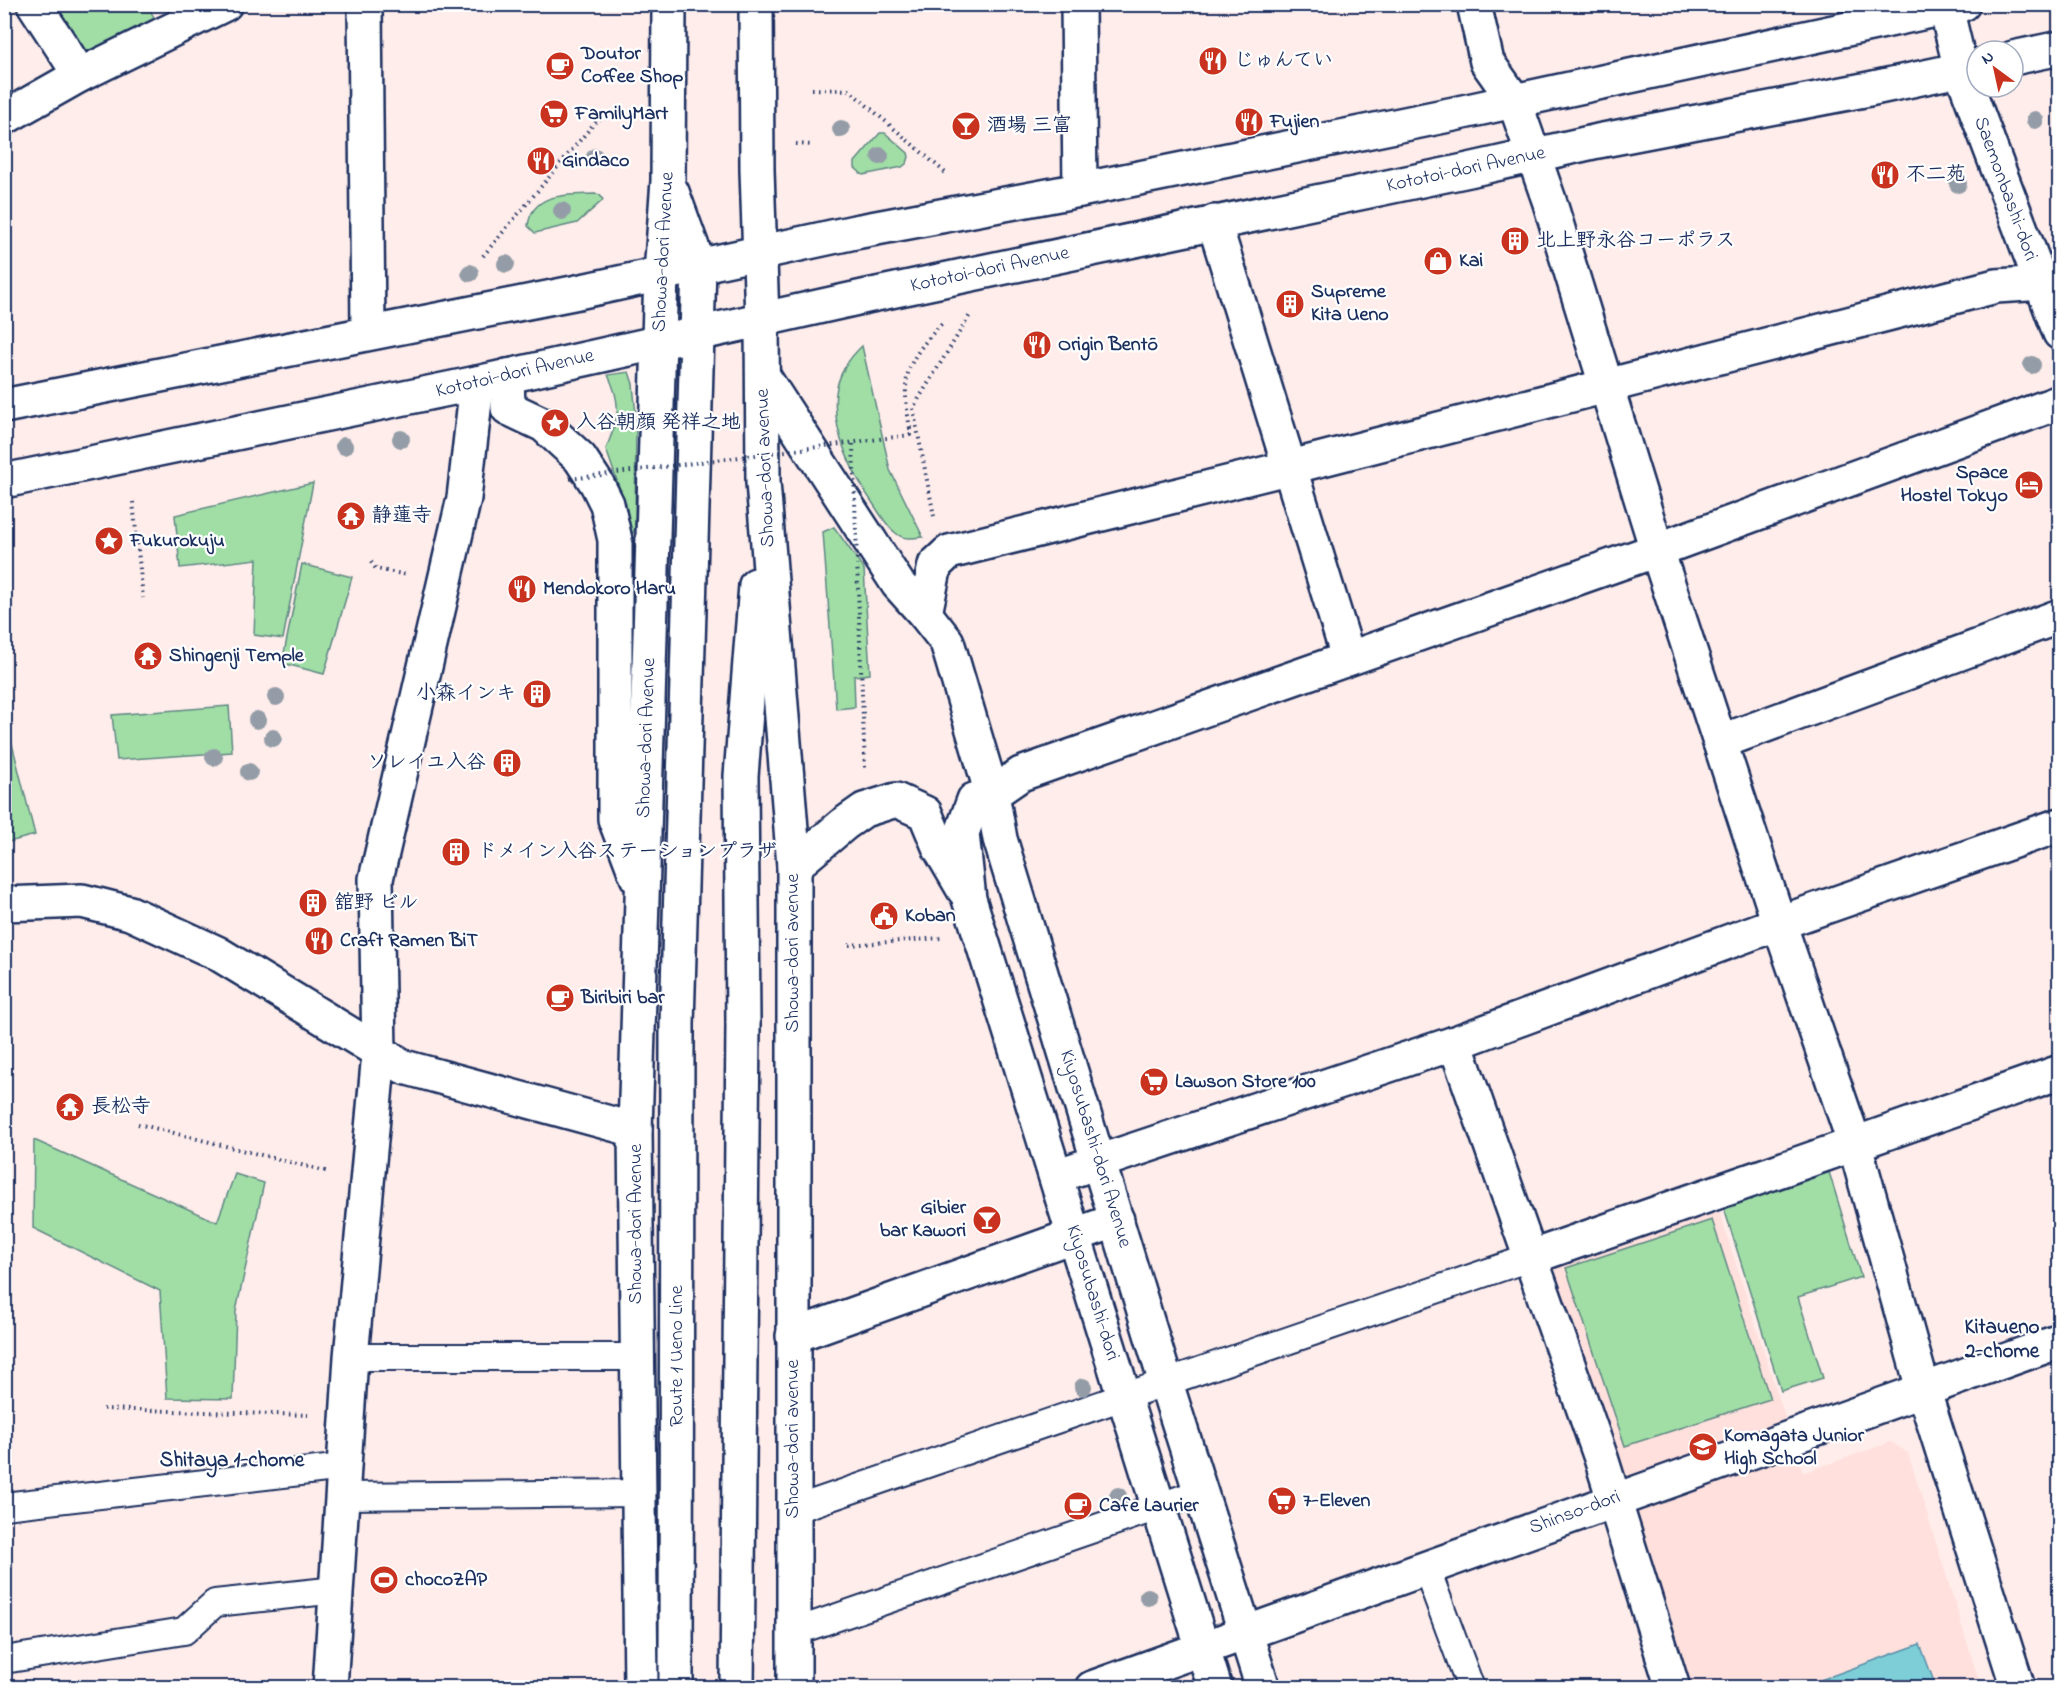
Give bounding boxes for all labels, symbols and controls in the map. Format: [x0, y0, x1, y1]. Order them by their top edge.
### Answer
north arrow [1965, 39, 2025, 99]
place label: Doutor Coffee Shop [580, 40, 683, 92]
restaurant icon: じゅんてい [1197, 45, 1229, 77]
text: N [1977, 45, 1999, 71]
place label: じゅんてい [1234, 47, 1333, 76]
cafe icon: Doutor Coffee Shop [544, 50, 576, 82]
supermarket icon: FamilyMart [538, 98, 570, 130]
place label: FamilyMart [574, 100, 668, 130]
restaurant icon: Fujien [1233, 106, 1265, 138]
place label: Fujien [1269, 108, 1320, 137]
bar icon: 酒場 三富 [950, 110, 982, 142]
place label: 酒場 三富 [987, 112, 1072, 141]
street label: Saemonbashi-dori [1965, 113, 2045, 265]
street label: Kototoi-dori Avenue [1384, 139, 1548, 201]
restaurant icon: Gindaco [525, 145, 557, 177]
place label: Gindaco [562, 147, 629, 176]
restaurant icon: 不二苑 [1869, 159, 1901, 191]
place label: 不二苑 [1906, 161, 1966, 190]
street label: Showa-dori Avenue [645, 171, 683, 333]
building icon: 北上野永谷コーポラス [1499, 225, 1531, 257]
place label: 北上野永谷コーポラス [1536, 227, 1735, 256]
street label: Kototoi-dori Avenue [908, 239, 1072, 301]
shop icon: Kai [1422, 245, 1454, 277]
place label: Kai [1459, 247, 1484, 276]
place label: Supreme Kita Ueno [1311, 278, 1389, 330]
building icon: Supreme Kita Ueno [1274, 288, 1306, 320]
restaurant icon: Origin Bentō [1021, 329, 1053, 361]
place label: Origin Bentō [1058, 331, 1158, 361]
street label: Kototoi-dori Avenue [433, 342, 597, 406]
street label: Showa-dori avenue [749, 388, 783, 548]
place icon: 入谷朝顔 発祥之地 [539, 407, 571, 439]
place label: 入谷朝顔 発祥之地 [576, 409, 741, 438]
place label: Space Hostel Tokyo [1900, 459, 2009, 512]
hotel icon: Space Hostel Tokyo [2013, 469, 2045, 501]
temple icon: 静蓮寺 [335, 500, 367, 532]
place label: 静蓮寺 [372, 502, 432, 531]
place icon: Fukurokuju [93, 525, 125, 557]
place label: Fukurokuju [129, 527, 225, 556]
restaurant icon: Mendokoro Haru [506, 573, 538, 605]
place label: Mendokoro Haru [543, 575, 676, 604]
temple icon: Shingenji Temple [132, 640, 164, 672]
place label: Shingenji Temple [169, 642, 305, 672]
street label: Showa-dori Avenue [630, 657, 664, 819]
building icon: 小森インキ [521, 678, 553, 710]
place label: 小森インキ [416, 680, 516, 709]
building icon: ソレイユ入谷 [491, 747, 523, 779]
place label: ソレイユ入谷 [367, 749, 486, 778]
building icon: ドメイン入谷ステーションプラザ [440, 836, 472, 868]
place label: ドメイン入谷ステーションプラザ [477, 838, 777, 867]
street label: Showa-dori avenue [779, 874, 808, 1032]
building icon: 舘野 ビル [297, 887, 329, 919]
place label: 舘野 ビル [334, 889, 419, 918]
public building icon: Koban [868, 900, 900, 932]
place label: Koban [905, 902, 956, 931]
restaurant icon: Craft Ramen BiT [303, 925, 335, 957]
place label: Craft Ramen BiT [340, 927, 478, 956]
cafe icon: Biribiri bar [544, 982, 576, 1014]
place label: Biribiri bar [580, 984, 665, 1013]
street label: Kiyosubashi-dori Avenue [1051, 1047, 1139, 1251]
supermarket icon: Lawson Store 100 [1138, 1066, 1170, 1098]
place label: Lawson Store 100 [1175, 1068, 1316, 1097]
temple icon: 長松寺 [54, 1091, 86, 1123]
place label: 長松寺 [91, 1093, 151, 1122]
street label: Showa-dori Avenue [622, 1144, 651, 1304]
place label: Gibier bar Kawori [880, 1194, 967, 1246]
bar icon: Gibier bar Kawori [971, 1204, 1003, 1236]
street label: Kiyosubashi-dori [1058, 1222, 1126, 1364]
street label: Route 1 Ueno Line [663, 1285, 692, 1427]
district label: Kitaueno 2-chome [1964, 1313, 2040, 1367]
street label: Showa-dori avenue [779, 1360, 808, 1518]
place label: Komagata Junior High School [1724, 1422, 1865, 1475]
school or university icon: Komagata Junior High School [1687, 1431, 1719, 1463]
district label: Shitaya 1-chome [160, 1446, 305, 1478]
street label: Shinso-dori [1525, 1483, 1625, 1543]
supermarket icon: 7-Eleven [1266, 1485, 1298, 1517]
place label: 7-Eleven [1303, 1487, 1370, 1516]
cafe icon: Cafe Laurier [1062, 1490, 1094, 1522]
place label: Cafe Laurier [1099, 1492, 1199, 1521]
sports icon: chocoZAP [368, 1564, 400, 1596]
place label: chocoZAP [405, 1566, 488, 1595]

